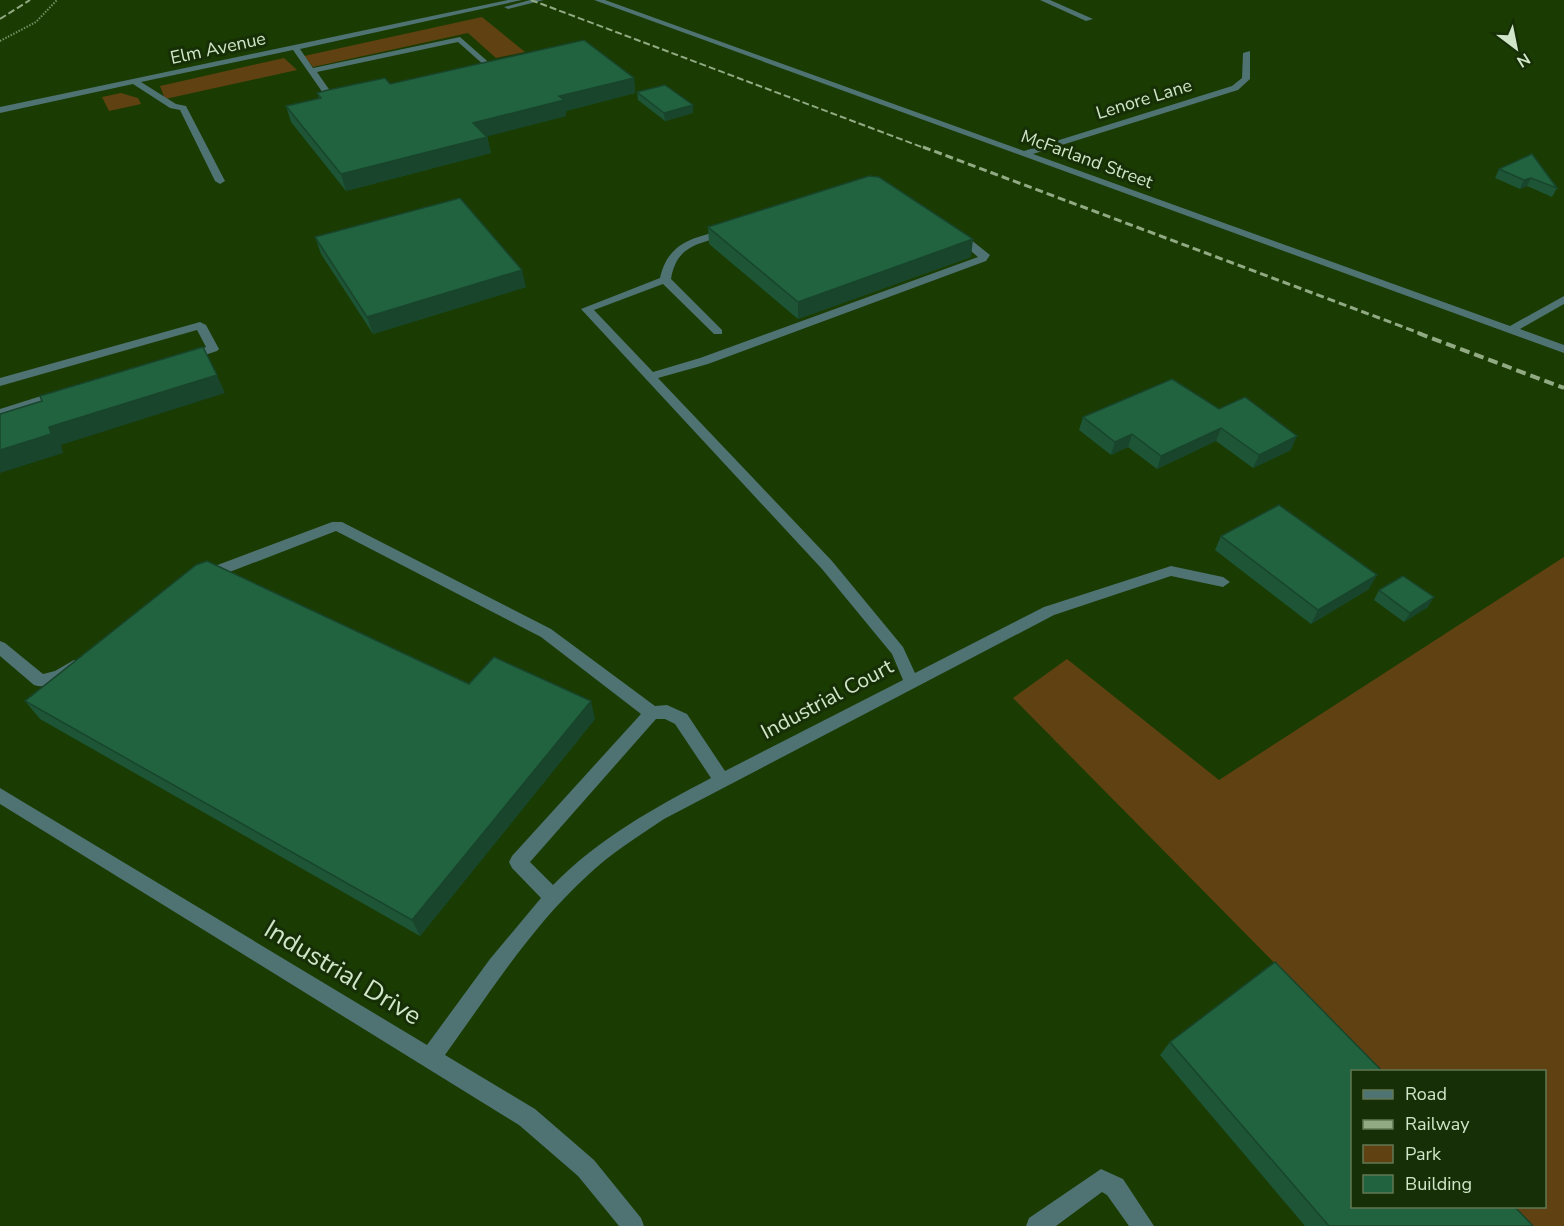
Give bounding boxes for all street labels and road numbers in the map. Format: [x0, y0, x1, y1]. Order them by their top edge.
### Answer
street label: Elm Avenue [168, 26, 268, 70]
street label: Lenore Lane [1093, 73, 1195, 125]
street label: McFarland Street [1018, 124, 1157, 194]
street label: Industrial Court [756, 652, 899, 746]
street label: Industrial Drive [258, 912, 428, 1033]

